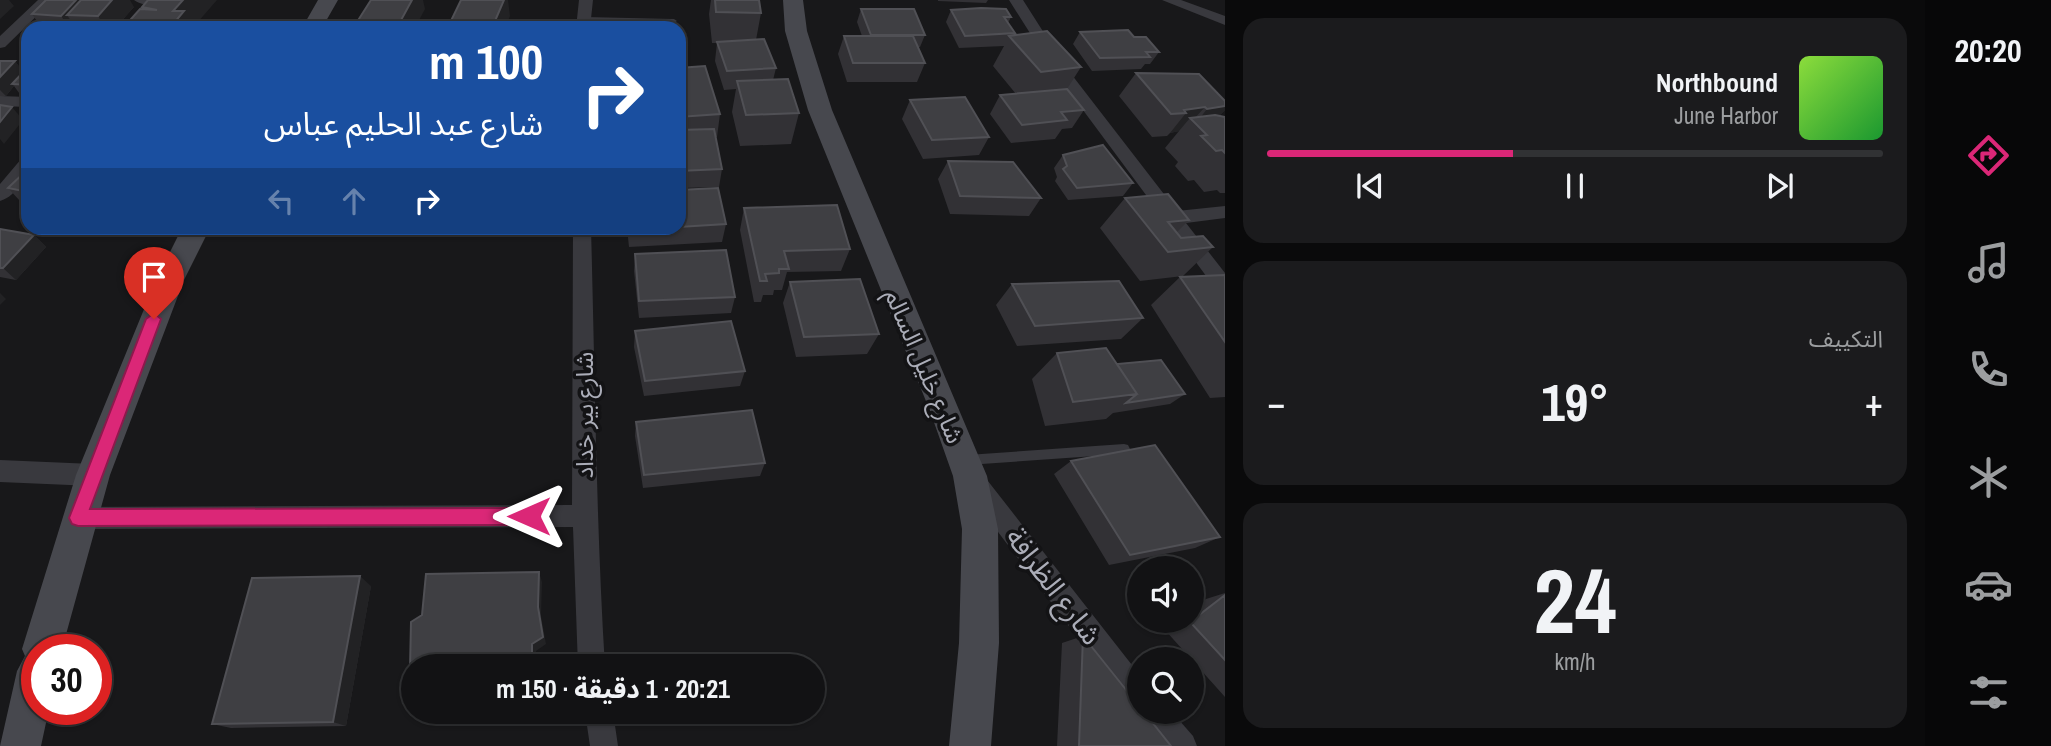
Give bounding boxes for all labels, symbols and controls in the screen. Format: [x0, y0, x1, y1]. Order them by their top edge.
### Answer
text: 100 m [429, 28, 543, 94]
text: 20:20 [1954, 29, 2022, 72]
icon: right [567, 49, 658, 140]
text: Northbound [1656, 65, 1778, 100]
text: June Harbor [1674, 100, 1778, 131]
text: شارع عبد الحليم عباس [264, 102, 543, 145]
icon: directions [1964, 131, 2013, 180]
icon: previous [1351, 167, 1389, 205]
icon: pause [1556, 167, 1594, 205]
icon: next [1761, 167, 1799, 205]
icon: left [262, 182, 300, 220]
icon: ahead [335, 182, 373, 220]
icon: right [408, 182, 446, 220]
icon: music [1964, 238, 2013, 287]
pin [124, 247, 184, 319]
icon: arrive [135, 258, 173, 296]
street label: شارع خليل السالم [876, 284, 972, 449]
text: التكييف [1809, 323, 1883, 354]
icon: phone [1964, 345, 2013, 394]
street label: شارع بير خداد [568, 352, 602, 478]
text: 19° [1541, 367, 1609, 437]
text: − [1267, 377, 1285, 428]
text: + [1865, 377, 1883, 428]
icon: climate [1964, 453, 2013, 502]
position arrow [492, 479, 566, 553]
street label: شارع الظرافة [996, 519, 1111, 654]
text: 24 [1534, 539, 1617, 661]
map controls [1127, 556, 1204, 724]
button: sound [1127, 556, 1204, 633]
icon: car [1964, 560, 2013, 609]
speed limit sign: 30 [21, 634, 112, 725]
text: km/h [1555, 646, 1595, 677]
button: search [1127, 647, 1204, 724]
icon: filters [1964, 668, 2013, 717]
text: 20:21 · 1 دقيقة · 150 m [496, 671, 730, 706]

